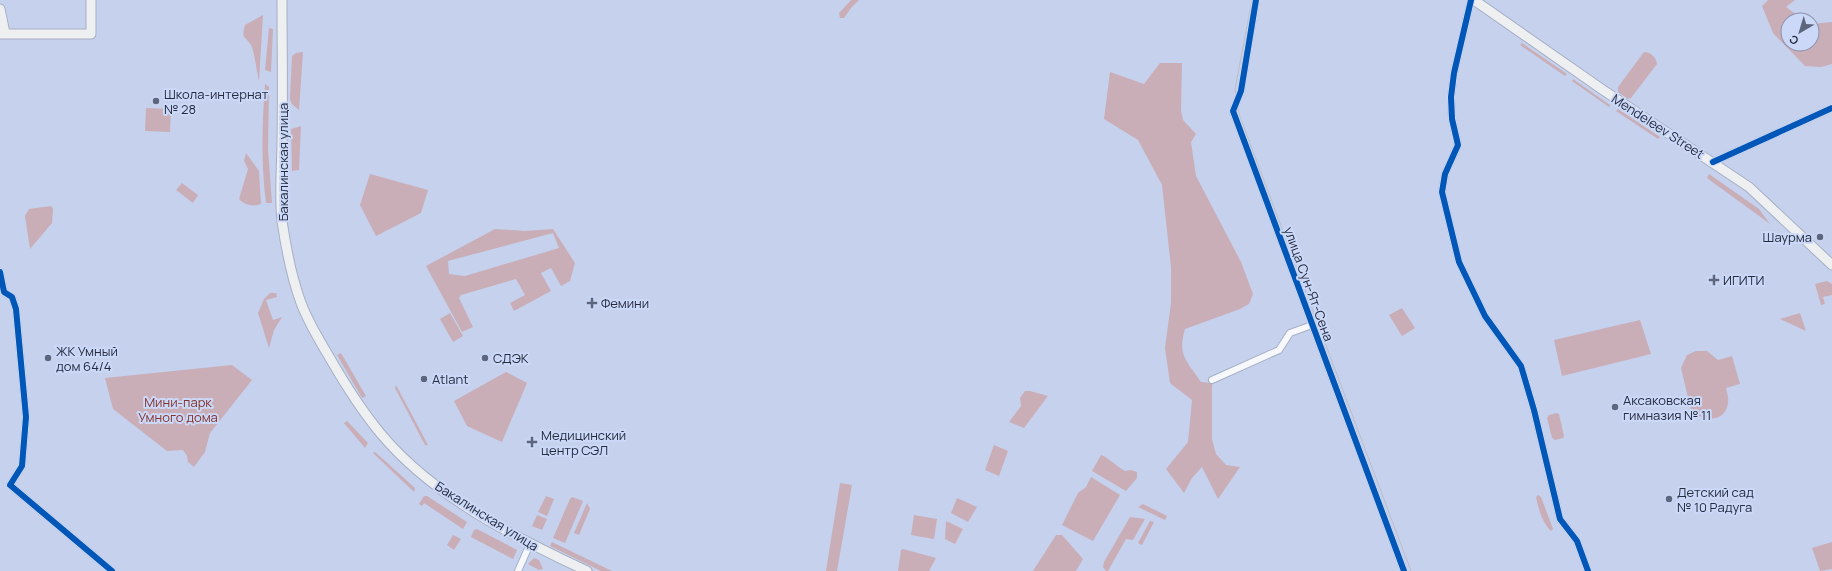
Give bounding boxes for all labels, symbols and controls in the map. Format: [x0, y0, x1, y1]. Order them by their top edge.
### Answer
north arrow [1780, 12, 1820, 52]
text: С [1786, 32, 1801, 49]
place label: Школа-интернат № 28 [164, 85, 269, 118]
street label: Mendeleev Street [1608, 89, 1708, 163]
marker: Школа-интернат № 28 [151, 96, 161, 106]
street label: Бакалинская улица [274, 103, 292, 221]
street label: улица Сун-Ят-Сена [1280, 224, 1338, 344]
place label: Шаурма [1763, 228, 1812, 246]
marker: Шаурма [1815, 232, 1825, 242]
place label: ИГИТИ [1723, 271, 1764, 289]
marker: ИГИТИ [1708, 274, 1720, 286]
place label: Фемини [601, 294, 649, 312]
marker: Фемини [586, 297, 598, 309]
place label: ЖК Умный дом 64/4 [56, 342, 118, 375]
place label: СДЭК [493, 349, 529, 367]
marker: ЖК Умный дом 64/4 [43, 353, 53, 363]
marker: СДЭК [480, 353, 490, 363]
place label: Atlant [432, 370, 468, 388]
marker: Atlant [419, 374, 429, 384]
place label: Аксаковская гимназия № 11 [1623, 391, 1711, 424]
park label: Мини-парк Умного дома [138, 393, 218, 426]
marker: Аксаковская гимназия № 11 [1610, 402, 1620, 412]
place label: Медицинский центр СЭЛ [541, 426, 626, 459]
marker: Медицинский центр СЭЛ [526, 436, 538, 448]
street label: Бакалинская улица [432, 477, 542, 555]
place label: Детский сад № 10 Радуга [1677, 483, 1754, 516]
marker: Детский сад № 10 Радуга [1664, 494, 1674, 504]

